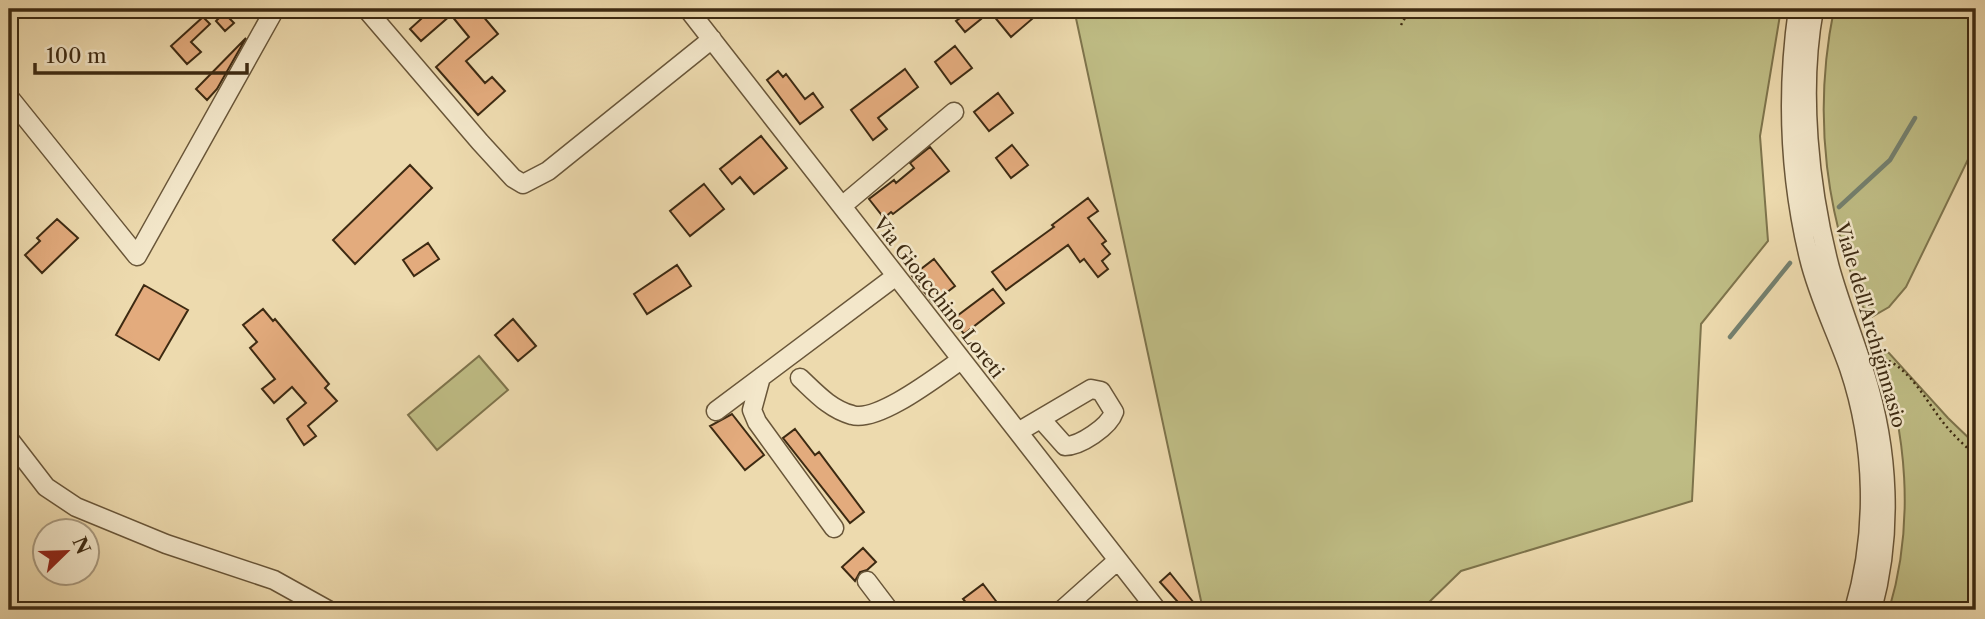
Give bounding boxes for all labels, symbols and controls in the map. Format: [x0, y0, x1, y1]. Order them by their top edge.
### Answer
scale bar [35, 32, 247, 76]
text: 100 m [46, 43, 107, 68]
street label: Via Gioacchino Loreti [868, 211, 1009, 383]
street label: Viale dell'Archiginnasio [1830, 219, 1911, 430]
north arrow [32, 518, 102, 588]
text: N [67, 533, 95, 558]

